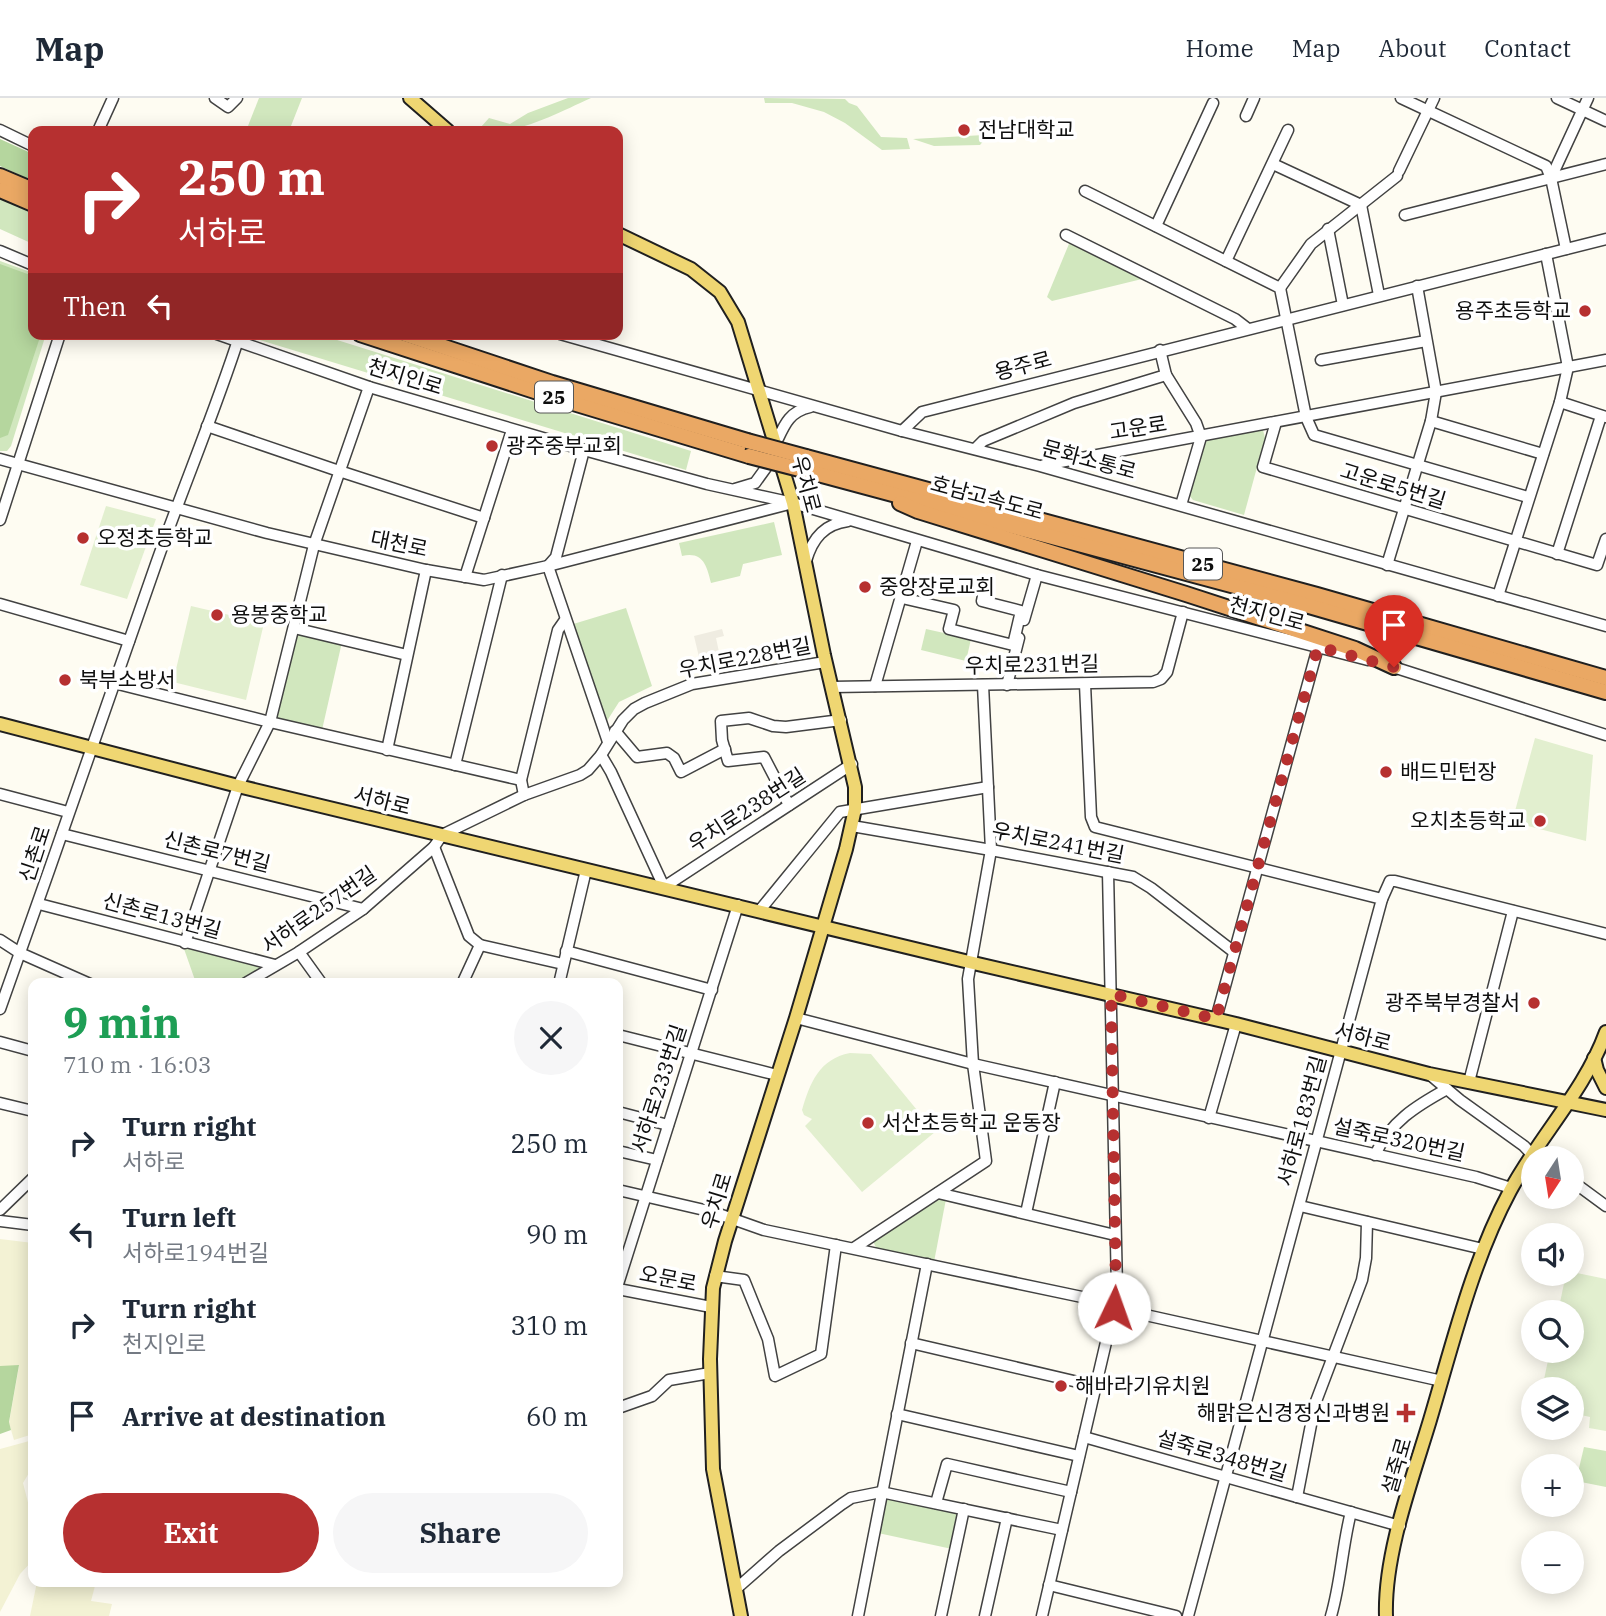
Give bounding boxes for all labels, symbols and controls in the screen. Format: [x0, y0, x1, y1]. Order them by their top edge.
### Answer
text: Map [35, 27, 104, 70]
text: Home [1186, 32, 1254, 64]
text: Map [1292, 32, 1340, 64]
text: About [1378, 32, 1446, 64]
text: Contact [1484, 32, 1571, 64]
place label: 전남대학교 [978, 115, 1075, 143]
marker: 전남대학교 [956, 122, 972, 138]
text: 250 m [178, 145, 325, 208]
icon: right [63, 154, 154, 245]
text: 서하로 [178, 211, 266, 253]
icon: left [141, 287, 179, 325]
text: Then [63, 289, 127, 323]
place label: 용주초등학교 [1455, 296, 1571, 324]
marker: 용주초등학교 [1577, 303, 1593, 319]
street label: 용주로 [991, 344, 1054, 386]
street label: 천지인로 [364, 351, 446, 401]
road number: 25 [535, 382, 573, 412]
street label: 고운로 [1107, 409, 1169, 445]
place label: 광주중부교회 [506, 431, 622, 459]
street label: 문화소통로 [1039, 433, 1140, 485]
marker: 광주중부교회 [484, 438, 500, 454]
street label: 우치로 [786, 452, 828, 515]
street label: 고운로5번길 [1337, 456, 1450, 514]
street label: 호남고속도로 [928, 469, 1047, 526]
place label: 오정초등학교 [97, 523, 213, 551]
street label: 대천로 [368, 523, 430, 563]
marker: 오정초등학교 [75, 530, 91, 546]
road number: 25 [1184, 548, 1222, 579]
place label: 중앙장로교회 [879, 572, 995, 600]
marker: 중앙장로교회 [857, 579, 873, 595]
street label: 천지인로 [1226, 590, 1308, 637]
pin [1364, 595, 1424, 667]
place label: 용봉중학교 [231, 600, 328, 628]
icon: arrive [1375, 606, 1413, 644]
marker: 용봉중학교 [209, 607, 225, 623]
street label: 우치로228번길 [676, 630, 813, 684]
street label: 우치로231번길 [965, 649, 1099, 679]
place label: 북부소방서 [79, 665, 176, 693]
marker: 북부소방서 [57, 672, 73, 688]
place label: 배드민턴장 [1400, 757, 1497, 785]
street label: 우치로238번길 [682, 761, 810, 858]
marker: 배드민턴장 [1378, 764, 1394, 780]
street label: 서하로 [351, 779, 414, 821]
place label: 오치초등학교 [1410, 806, 1526, 834]
marker: 오치초등학교 [1532, 813, 1548, 829]
street label: 우치로241번길 [990, 815, 1127, 869]
street label: 신촌로 [12, 822, 56, 886]
street label: 신촌로7번길 [161, 824, 274, 878]
street label: 서하로257번길 [255, 859, 382, 959]
street label: 신촌로13번길 [100, 886, 225, 944]
place label: 광주북부경찰서 [1385, 988, 1520, 1016]
text: 9 min [63, 995, 181, 1050]
marker: 광주북부경찰서 [1526, 995, 1542, 1011]
button: close [514, 1001, 588, 1075]
street label: 서하로 [1332, 1015, 1395, 1057]
street label: 서하로233번길 [624, 1020, 692, 1157]
text: 710 m · 16:03 [63, 1049, 212, 1079]
street label: 서하로183번길 [1270, 1052, 1332, 1189]
place label: 서산초등학교 운동장 [882, 1108, 1061, 1136]
text: Turn right [122, 1109, 256, 1143]
street label: 설죽로320번길 [1331, 1111, 1468, 1167]
marker: 서산초등학교 운동장 [860, 1115, 876, 1131]
icon: right [63, 1124, 101, 1162]
text: 250 m [510, 1126, 588, 1160]
text: 서하로 [122, 1146, 185, 1176]
north arrow [1521, 1146, 1584, 1209]
map controls [1521, 1146, 1584, 1594]
street label: 우치로 [694, 1169, 738, 1233]
text: Turn left [122, 1200, 236, 1234]
icon: left [63, 1215, 101, 1253]
text: 90 m [526, 1217, 588, 1251]
button: sound [1521, 1223, 1584, 1286]
text: 서하로194번길 [122, 1237, 269, 1267]
street label: 오문로 [637, 1259, 699, 1297]
position arrow [1077, 1271, 1151, 1345]
text: Turn right [122, 1291, 256, 1325]
button: search [1521, 1300, 1584, 1363]
icon: right [63, 1306, 101, 1344]
text: 310 m [510, 1308, 588, 1342]
text: 천지인로 [122, 1328, 207, 1358]
place label: 해바라기유치원 [1075, 1371, 1210, 1399]
button: layers [1521, 1377, 1584, 1440]
marker: 해바라기유치원 [1053, 1378, 1069, 1394]
icon: arrive [63, 1397, 101, 1435]
place label: 해맑은신경정신과병원 [1197, 1398, 1390, 1426]
text: Arrive at destination [122, 1399, 386, 1433]
text: 60 m [526, 1399, 588, 1433]
marker: 해맑은신경정신과병원 [1396, 1403, 1416, 1423]
street label: 설죽로348번길 [1154, 1423, 1291, 1487]
street label: 설죽로 [1375, 1434, 1417, 1497]
button: + [1521, 1454, 1584, 1517]
button: Exit [63, 1493, 319, 1573]
button: Share [333, 1493, 588, 1573]
button: − [1521, 1531, 1584, 1594]

